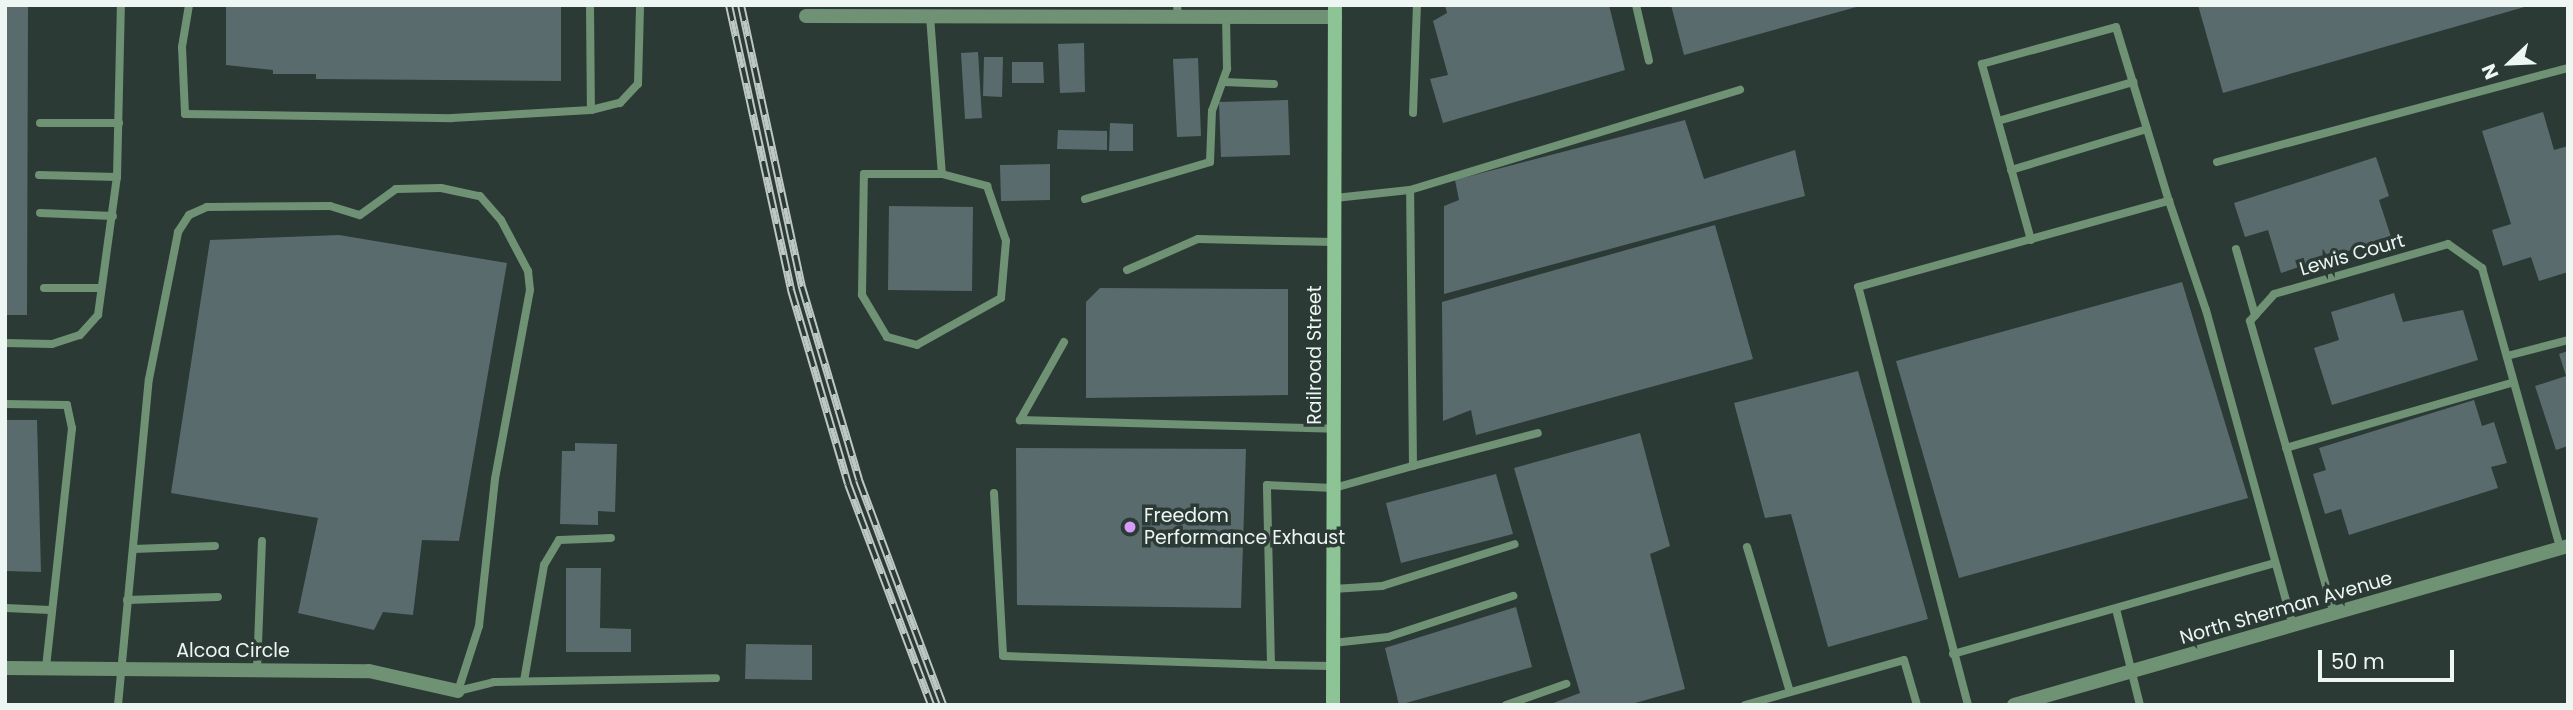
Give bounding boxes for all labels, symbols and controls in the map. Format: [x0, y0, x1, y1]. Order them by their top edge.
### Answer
north arrow [2475, 28, 2545, 98]
text: N [2475, 60, 2505, 83]
street label: Lewis Court [2297, 229, 2407, 281]
street label: Railroad Street [1304, 285, 1326, 425]
place label: Freedom Performance Exhaust [1144, 505, 1345, 549]
marker: Freedom Performance Exhaust [1122, 519, 1138, 535]
street label: North Sherman Avenue [2177, 567, 2395, 649]
scale bar [2321, 636, 2458, 680]
street label: Alcoa Circle [176, 640, 290, 662]
text: 50 m [2331, 647, 2385, 676]

